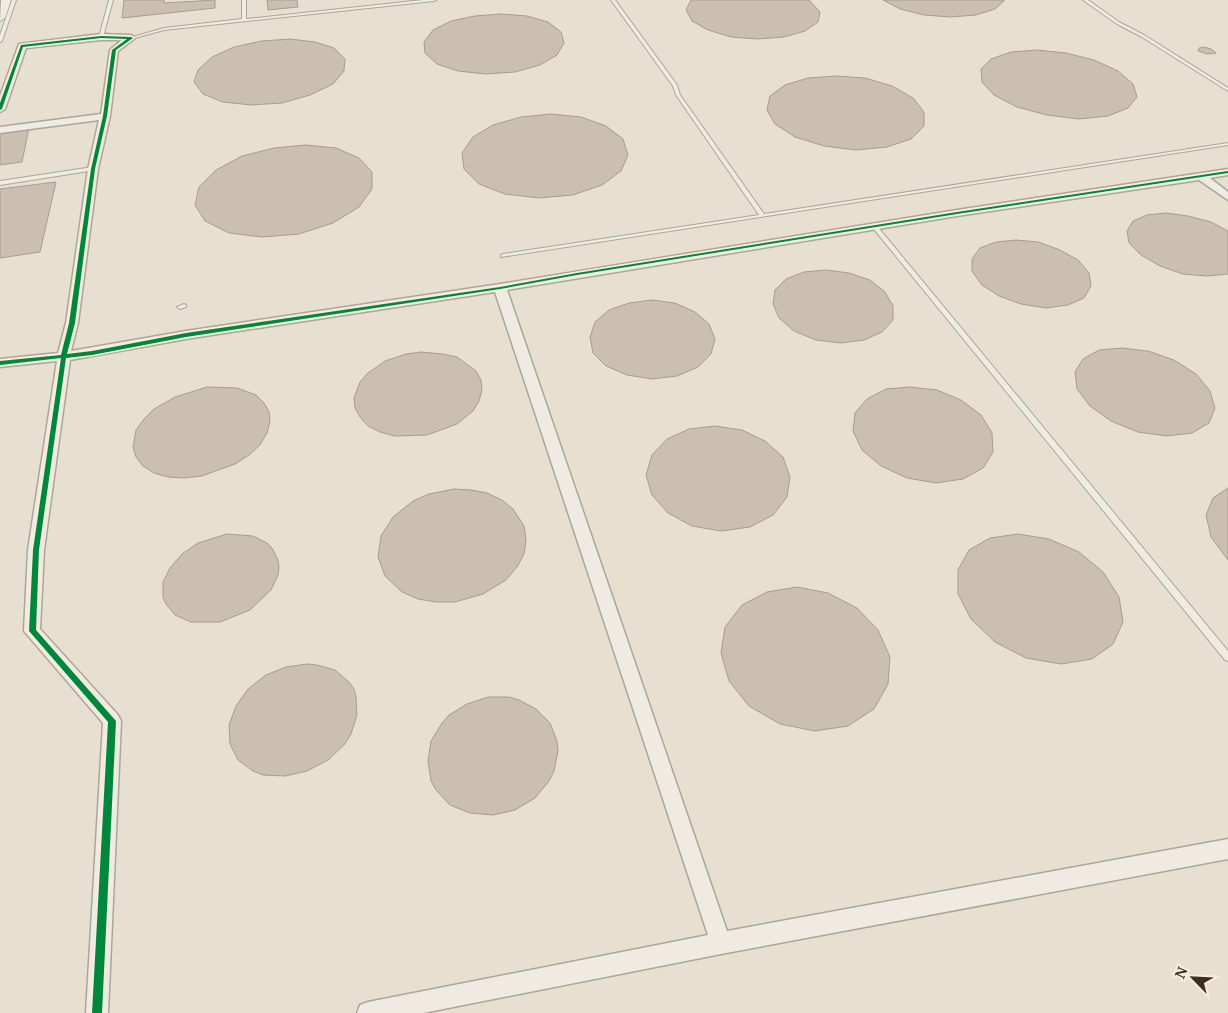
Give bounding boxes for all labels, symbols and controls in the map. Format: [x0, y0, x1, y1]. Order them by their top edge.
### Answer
north arrow [1168, 953, 1218, 1003]
text: N [1170, 964, 1192, 981]

